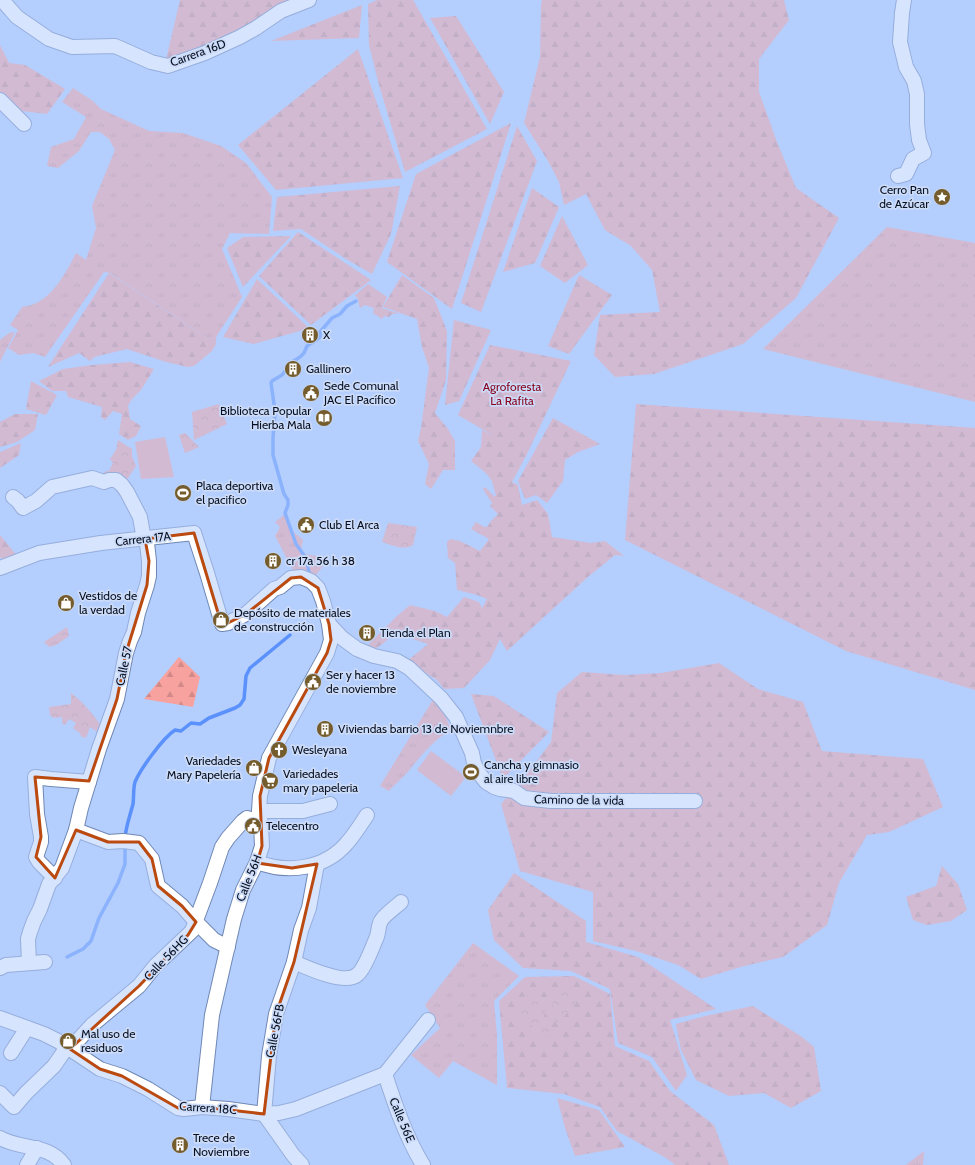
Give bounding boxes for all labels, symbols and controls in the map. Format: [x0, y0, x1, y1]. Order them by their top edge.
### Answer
street label: Carrera 16D [168, 35, 228, 70]
place label: Cerro Pan de Azúcar [879, 182, 929, 211]
place icon: Cerro Pan de Azúcar [932, 187, 952, 207]
building icon: X [300, 325, 320, 345]
place label: X [323, 327, 331, 342]
building icon: Gallinero [283, 359, 303, 379]
place label: Gallinero [306, 361, 352, 376]
place label: Sede Comunal JAC El Pacífico [323, 378, 399, 407]
park label: Agroforesta La Rafita [483, 379, 541, 408]
public building icon: Sede Comunal JAC El Pacífico [301, 383, 321, 403]
place label: Biblioteca Popular Hierba Mala [220, 403, 311, 432]
library icon: Biblioteca Popular Hierba Mala [314, 408, 334, 428]
place label: Placa deportiva el pacifico [196, 478, 274, 507]
sports icon: Placa deportiva el pacifico [173, 483, 193, 503]
public building icon: Club El Arca [296, 515, 316, 535]
place label: Club El Arca [319, 517, 380, 532]
street label: Carrera 17A [114, 528, 172, 549]
building icon: cr 17a 56 h 38 [263, 551, 283, 571]
place label: cr 17a 56 h 38 [286, 553, 355, 568]
place label: Vestidos de la verdad [79, 588, 137, 617]
shop icon: Vestidos de la verdad [56, 593, 76, 613]
place label: Depósito de materiales de construcción [234, 605, 351, 634]
shop icon: Depósito de materiales de construcción [211, 610, 231, 630]
building icon: Tienda el Plan [357, 623, 377, 643]
place label: Tienda el Plan [380, 625, 451, 640]
street label: Calle 57 [112, 645, 135, 687]
place label: Ser y hacer 13 de noviembre [326, 667, 396, 696]
public building icon: Ser y hacer 13 de noviembre [303, 672, 323, 692]
building icon: Viviendas barrio 13 de Noviemnbre [315, 719, 335, 739]
place label: Viviendas barrio 13 de Noviemnbre [338, 721, 513, 736]
church icon: Wesleyana [269, 740, 289, 760]
place label: Wesleyana [292, 742, 347, 757]
place label: Variedades Mary Papelería [167, 753, 241, 782]
place label: Cancha y gimnasio al aire libre [484, 757, 579, 786]
shop icon: Variedades Mary Papelería [244, 758, 264, 778]
sports icon: Cancha y gimnasio al aire libre [461, 762, 481, 782]
place label: Variedades mary papeleria [283, 766, 358, 795]
supermarket icon: Variedades mary papeleria [260, 771, 280, 791]
street label: Camino de la vida [534, 791, 624, 808]
public building icon: Telecentro [243, 816, 263, 836]
place label: Telecentro [266, 818, 319, 833]
street label: Calle 56H [232, 852, 265, 904]
street label: Calle 56HG [140, 932, 191, 984]
street label: Calle 56FB [262, 1003, 287, 1059]
place label: Mal uso de residuos [81, 1026, 135, 1055]
shop icon: Mal uso de residuos [58, 1031, 78, 1051]
street label: Calle 56E [386, 1095, 419, 1145]
street label: Carrera 18C [179, 1098, 237, 1117]
place label: Trece de Noviembre [193, 1130, 249, 1159]
building icon: Trece de Noviembre [170, 1135, 190, 1155]

